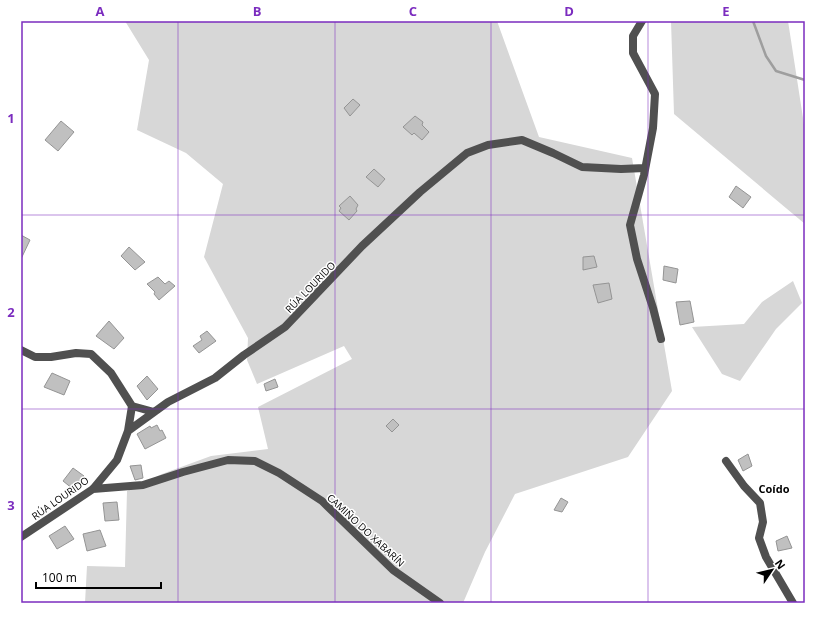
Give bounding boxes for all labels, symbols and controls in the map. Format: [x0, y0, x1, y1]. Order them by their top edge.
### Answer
text: A [96, 2, 105, 20]
text: B [253, 2, 262, 20]
text: C [409, 2, 417, 20]
text: D [564, 2, 574, 20]
text: E [722, 2, 730, 20]
text: 1 [7, 109, 15, 127]
street label: RÚA LOURIDO [282, 258, 338, 316]
text: 2 [7, 303, 15, 321]
street label: RÚA LOURIDO [29, 473, 92, 523]
district label: Coído [759, 481, 790, 496]
street label: CAMIÑO DO XABARÍN [324, 490, 408, 570]
text: 3 [7, 496, 15, 514]
north arrow [752, 550, 792, 590]
text: N [772, 556, 789, 572]
scale bar [36, 564, 161, 590]
text: 100 m [42, 569, 77, 586]

